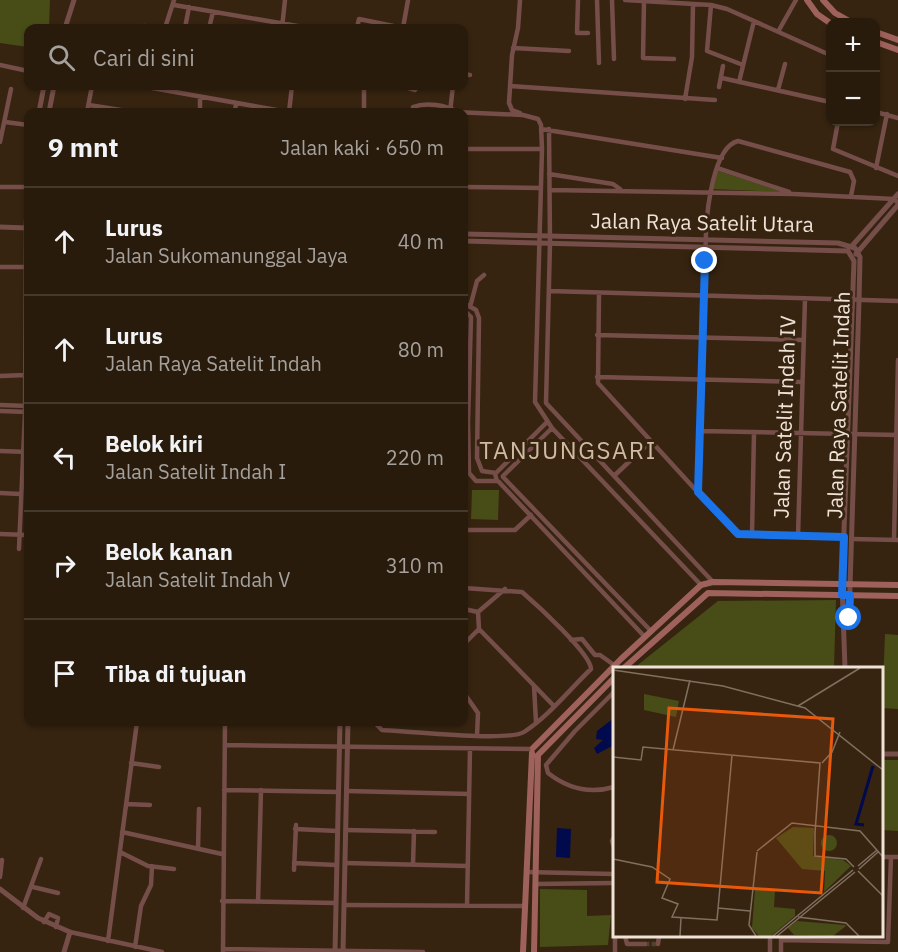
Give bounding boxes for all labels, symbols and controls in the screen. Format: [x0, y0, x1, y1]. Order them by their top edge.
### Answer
map controls [826, 18, 880, 126]
button: + [826, 18, 880, 72]
search box [24, 24, 468, 90]
icon: search [45, 41, 78, 74]
text: Cari di sini [93, 43, 195, 72]
button: − [826, 72, 880, 126]
text: 9 mnt [48, 130, 118, 164]
text: Jalan kaki · 650 m [280, 134, 444, 161]
street label: Jalan Raya Satelit Utara [590, 206, 814, 238]
text: Lurus [105, 213, 163, 242]
icon: ahead [48, 225, 81, 258]
text: 40 m [398, 228, 444, 255]
text: Jalan Sukomanunggal Jaya [105, 242, 348, 269]
route end [691, 247, 717, 273]
street label: Jalan Raya Satelit Indah [820, 291, 856, 519]
street label: Jalan Satelit Indah IV [766, 315, 802, 519]
text: Lurus [105, 321, 163, 350]
icon: ahead [48, 333, 81, 366]
text: 80 m [398, 336, 444, 363]
text: Jalan Raya Satelit Indah [105, 350, 322, 377]
text: Belok kiri [105, 429, 203, 458]
district label: TANJUNGSARI [479, 434, 657, 466]
icon: left [48, 441, 81, 474]
text: 220 m [386, 444, 444, 471]
text: Jalan Satelit Indah I [105, 458, 286, 485]
text: Belok kanan [105, 537, 233, 566]
icon: right [48, 549, 81, 582]
text: 310 m [386, 552, 444, 579]
text: Jalan Satelit Indah V [105, 566, 290, 593]
route start [835, 604, 861, 630]
icon: arrive [48, 657, 81, 690]
text: Tiba di tujuan [105, 659, 247, 688]
inset map [613, 667, 883, 937]

